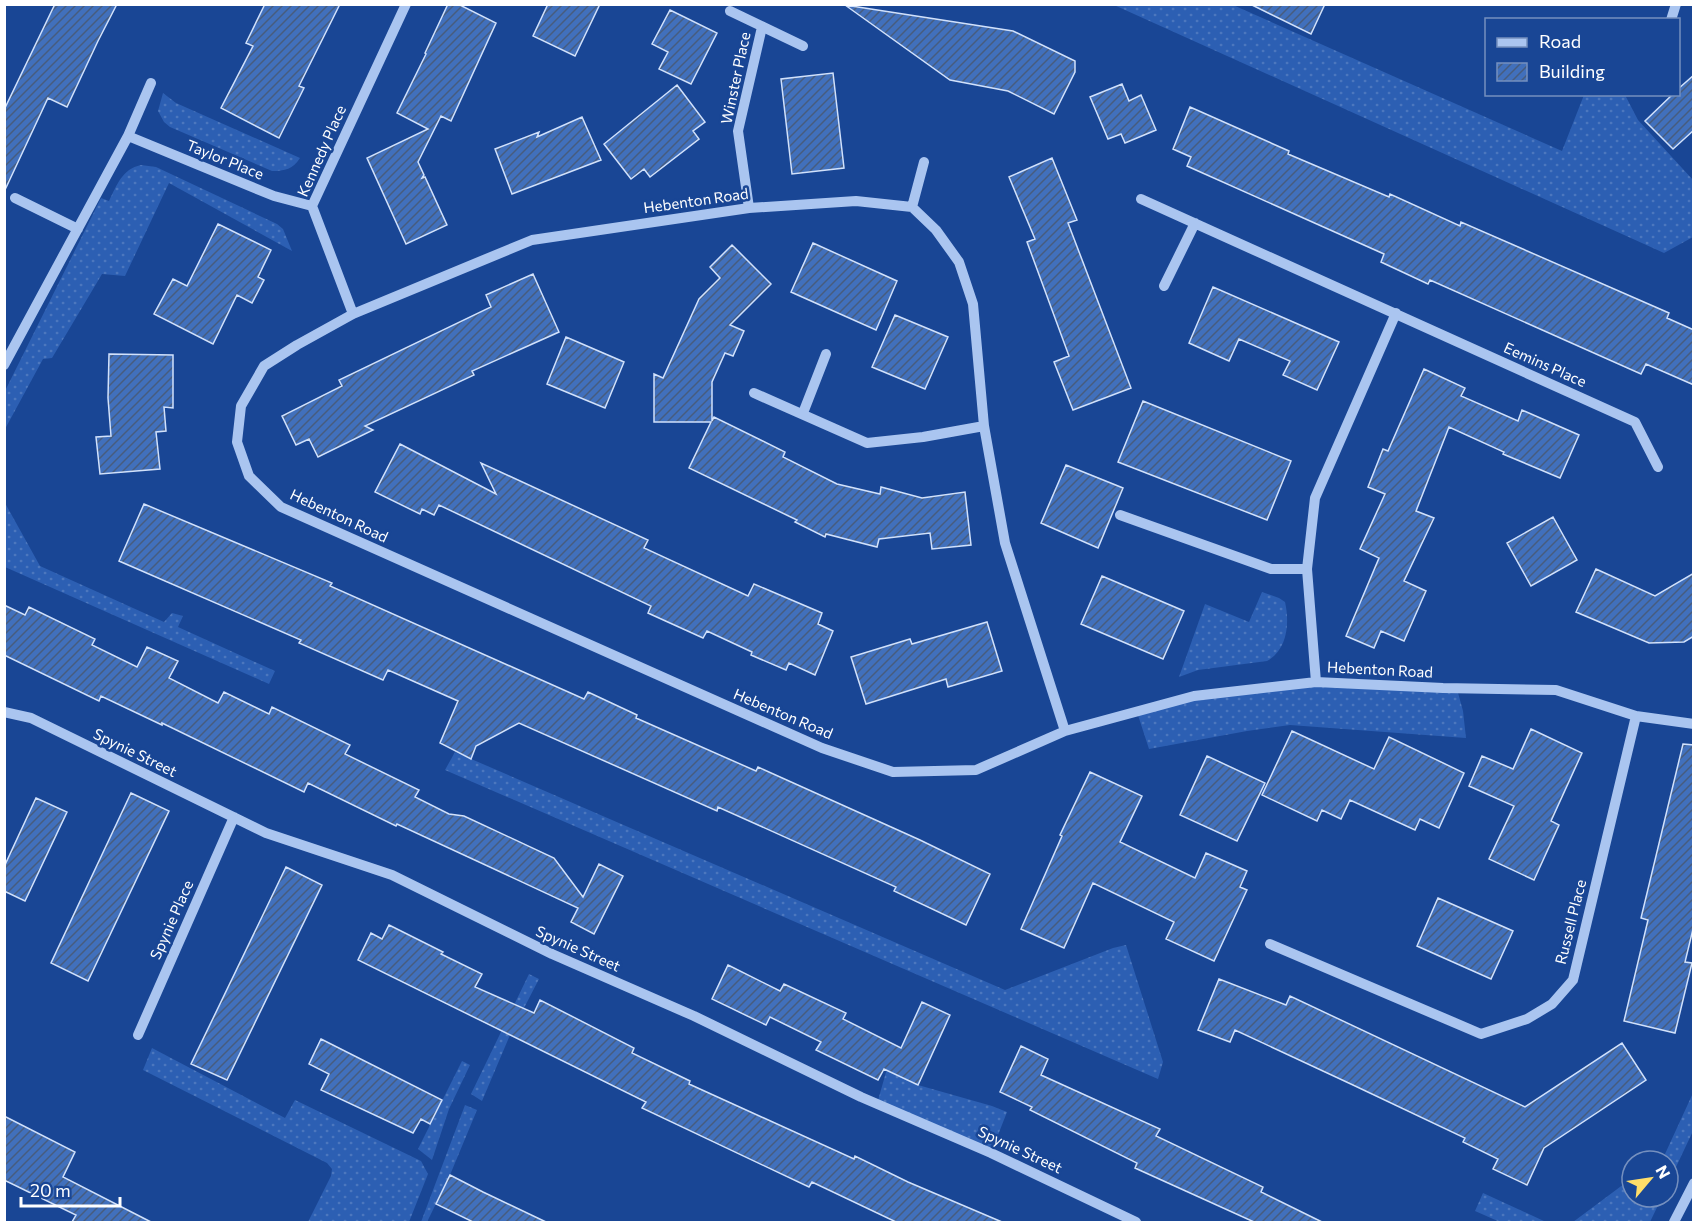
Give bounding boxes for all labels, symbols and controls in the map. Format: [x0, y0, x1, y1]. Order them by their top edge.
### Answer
legend [1485, 18, 1680, 96]
street label: Winster Place [716, 30, 754, 126]
text: Road [1539, 30, 1581, 52]
text: Building [1539, 60, 1605, 82]
street label: Kennedy Place [293, 102, 349, 199]
street label: Taylor Place [184, 135, 267, 183]
street label: Hebenton Road [642, 184, 750, 216]
street label: Eemins Place [1501, 338, 1590, 390]
street label: Hebenton Road [288, 485, 391, 546]
street label: Hebenton Road [1327, 657, 1433, 681]
street label: Hebenton Road [731, 684, 836, 742]
street label: Spynie Street [91, 724, 180, 780]
street label: Spynie Place [146, 877, 197, 962]
street label: Russell Place [1551, 877, 1589, 966]
street label: Spynie Street [533, 921, 624, 975]
street label: Spynie Street [975, 1122, 1065, 1176]
north arrow [1620, 1149, 1680, 1209]
text: N [1652, 1162, 1675, 1181]
scale bar [21, 1170, 120, 1208]
text: 20 m [30, 1179, 71, 1201]

